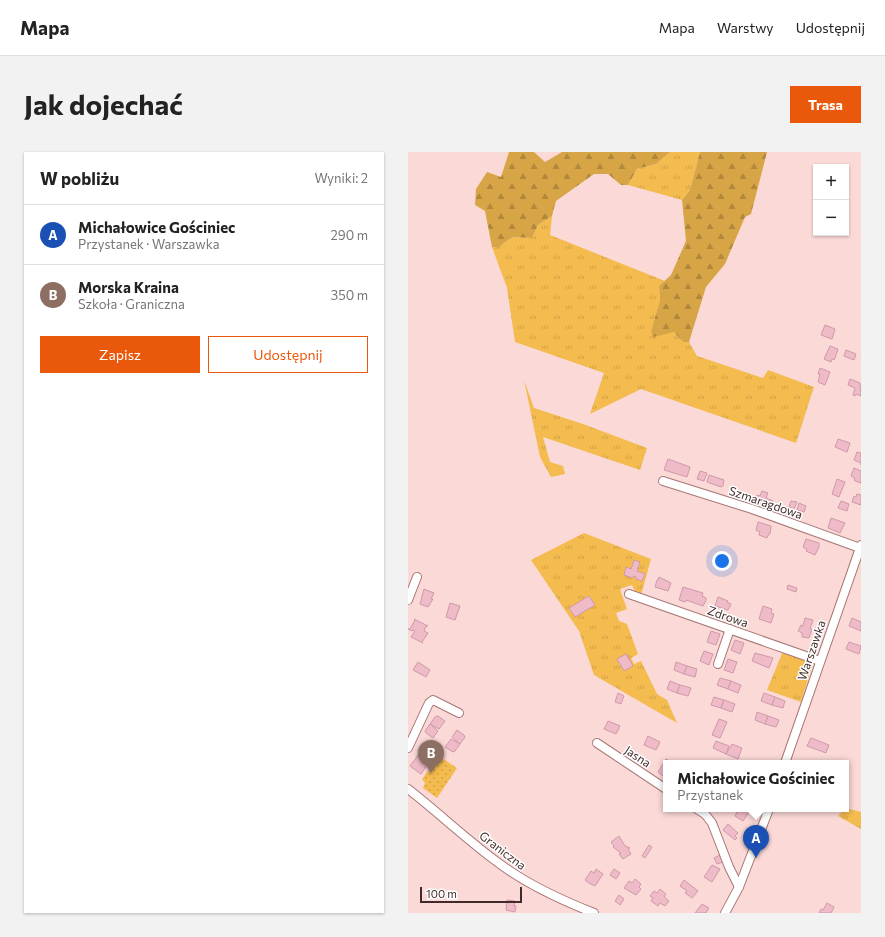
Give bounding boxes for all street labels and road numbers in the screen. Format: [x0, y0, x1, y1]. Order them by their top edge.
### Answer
street label: Szmaragdowa [727, 483, 805, 521]
street label: Zdrowa [706, 602, 750, 630]
street label: Warszawka [794, 618, 828, 682]
street label: Jasna [622, 742, 654, 770]
street label: Graniczna [477, 828, 529, 872]

